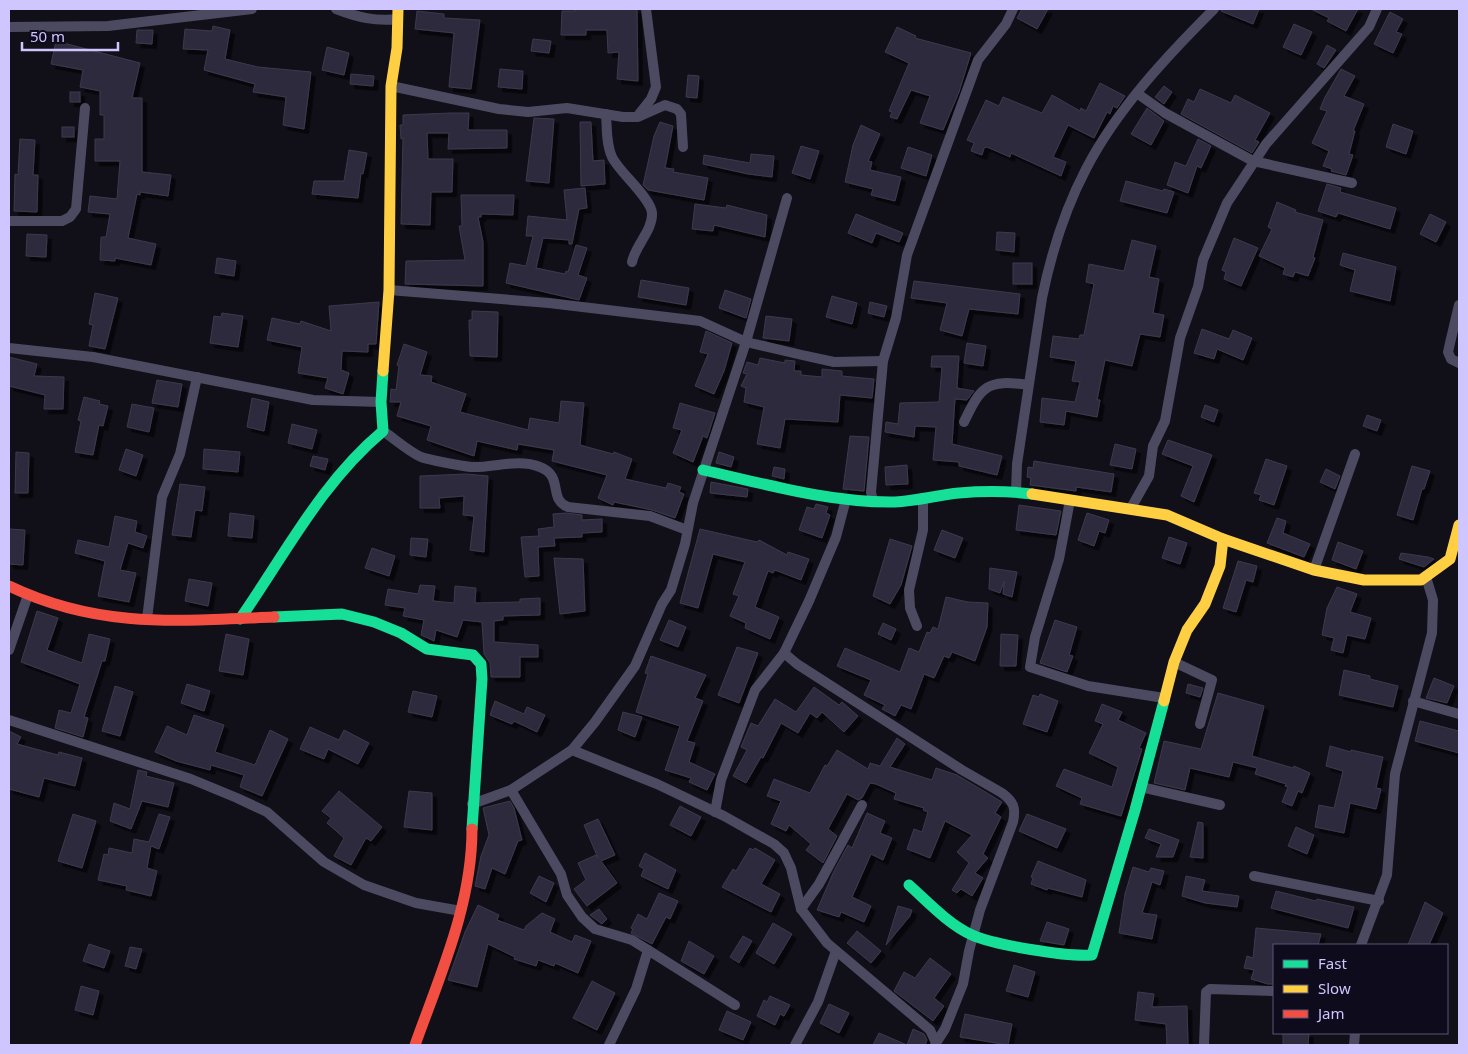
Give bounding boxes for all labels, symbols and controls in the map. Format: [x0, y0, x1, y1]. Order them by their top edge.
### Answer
scale bar [22, 20, 119, 52]
text: 50 m [30, 26, 65, 46]
legend [1273, 944, 1448, 1034]
text: Fast [1318, 953, 1347, 973]
text: Slow [1318, 978, 1351, 998]
text: Jam [1316, 1003, 1345, 1023]

